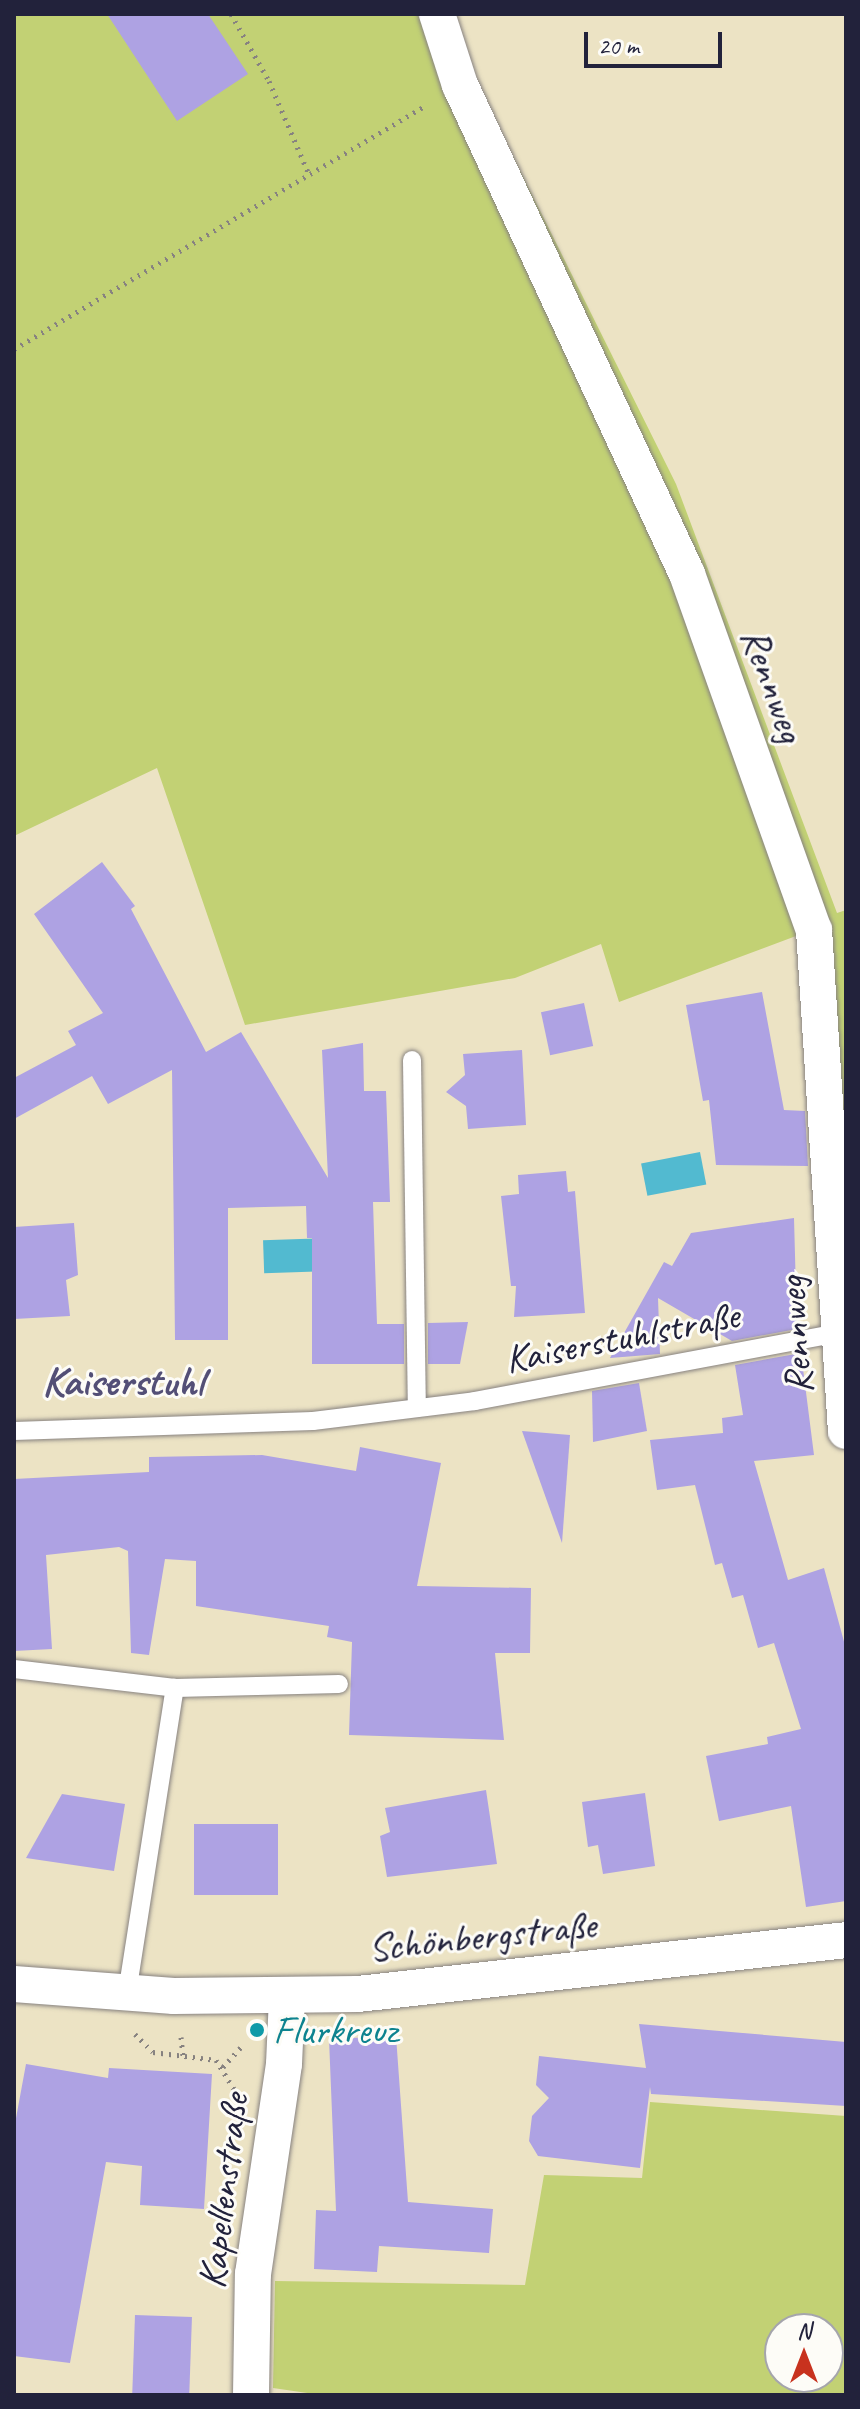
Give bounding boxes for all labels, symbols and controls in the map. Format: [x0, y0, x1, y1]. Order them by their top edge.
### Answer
scale bar [588, 16, 726, 66]
text: 20 m [598, 31, 639, 61]
street label: Rennweg [730, 621, 816, 749]
street label: Rennweg [767, 1274, 823, 1396]
street label: Kaiserstuhlstraße [501, 1291, 743, 1383]
district label: Kaiserstuhl [42, 1357, 204, 1407]
street label: Schönbergstraße [366, 1900, 598, 1972]
place label: Flurkreuz [273, 2006, 397, 2054]
marker: Flurkreuz [248, 2021, 266, 2039]
street label: Kapellenstraße [187, 2091, 259, 2291]
north arrow [764, 2313, 844, 2393]
text: N [797, 2317, 811, 2345]

